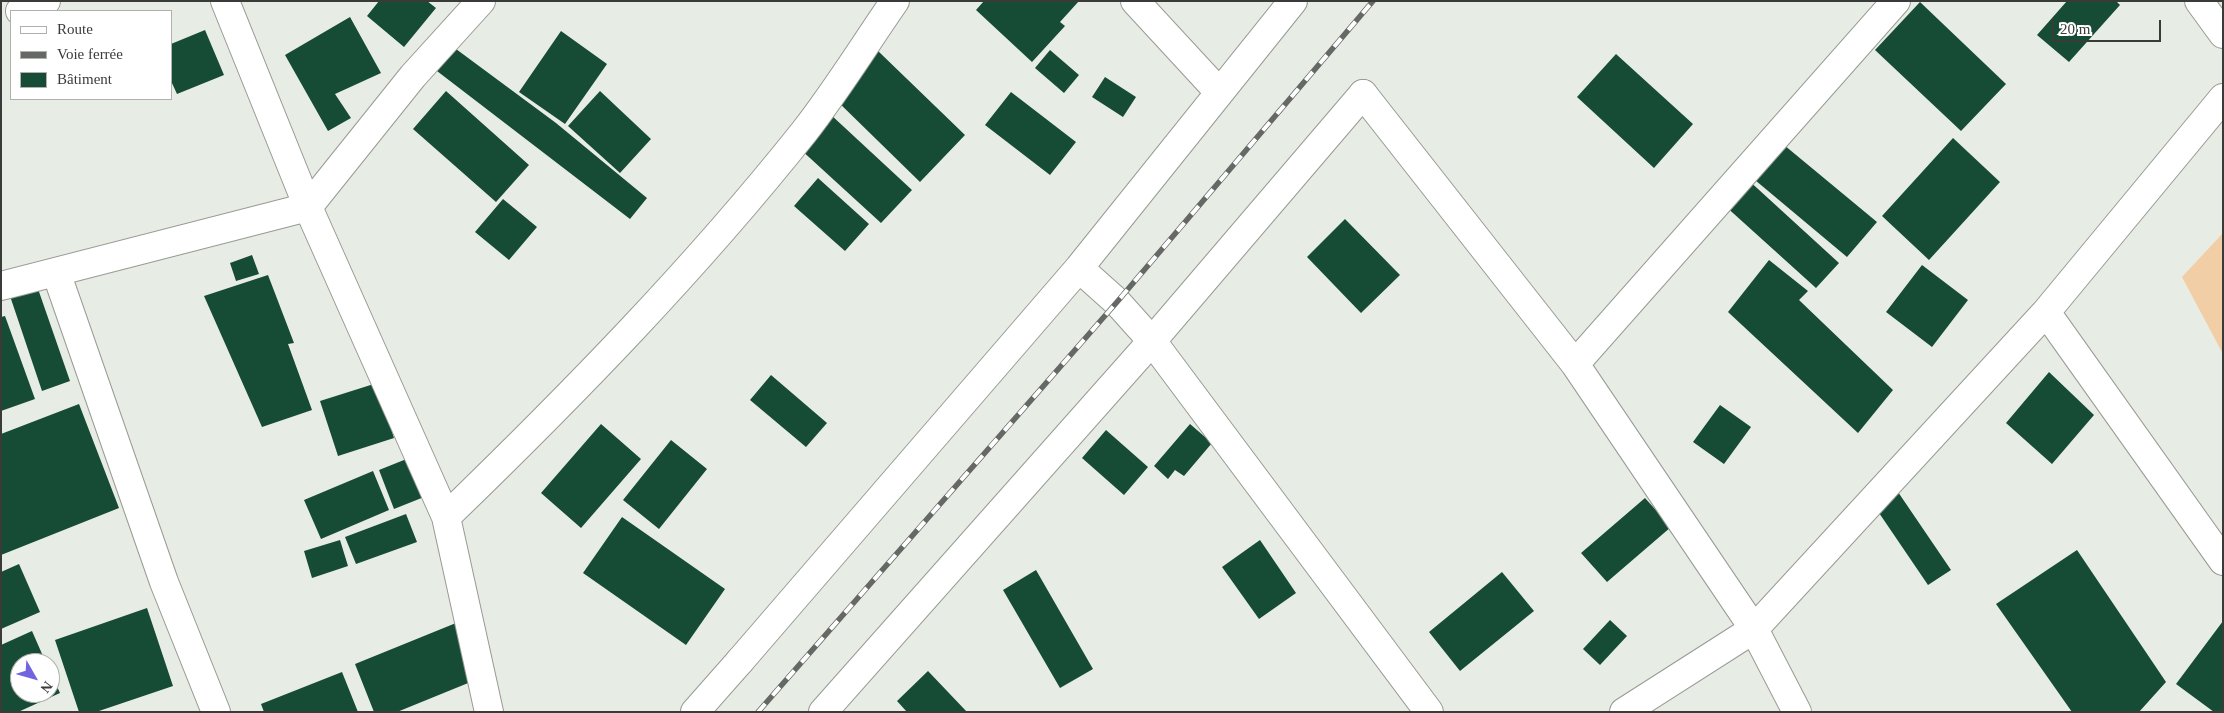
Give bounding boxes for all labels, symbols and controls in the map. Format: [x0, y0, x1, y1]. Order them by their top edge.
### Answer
legend [10, 10, 172, 100]
scale bar [2054, 10, 2163, 42]
text: Route [57, 21, 93, 37]
text: 20 m [2060, 21, 2090, 37]
text: Voie ferrée [57, 46, 123, 62]
text: Bâtiment [57, 71, 112, 87]
north arrow [10, 653, 60, 703]
text: N [37, 678, 55, 696]

